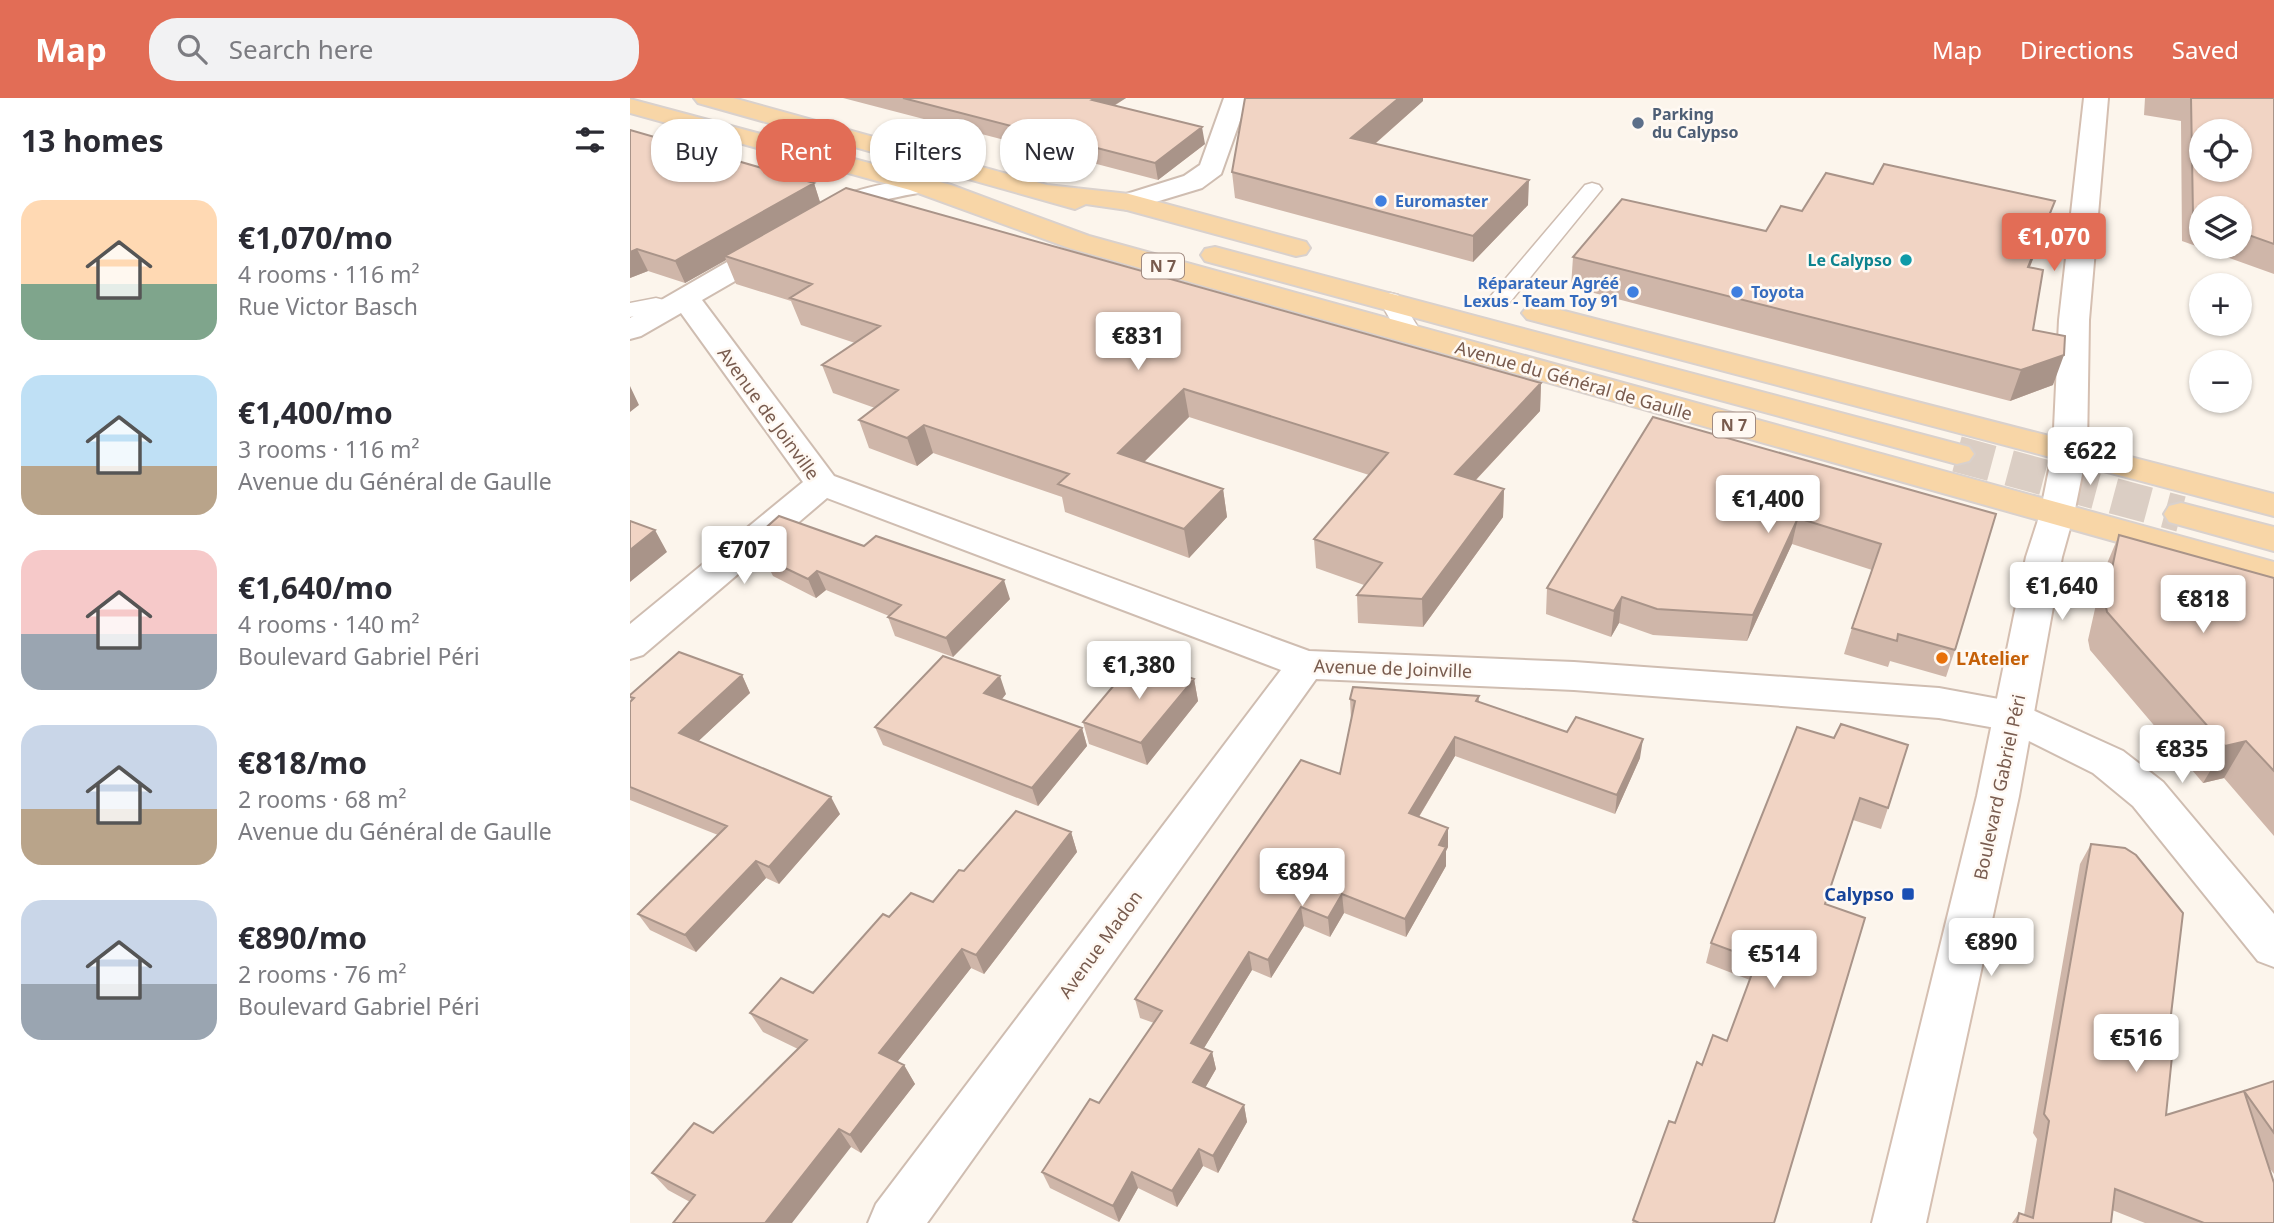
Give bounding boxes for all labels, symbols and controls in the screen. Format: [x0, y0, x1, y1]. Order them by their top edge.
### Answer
search box [149, 18, 639, 81]
text: Map [35, 27, 107, 72]
icon: search [173, 30, 211, 68]
text: Search here [229, 31, 373, 67]
text: Map [1932, 33, 1982, 66]
text: Directions [2020, 33, 2134, 66]
text: Saved [2172, 33, 2239, 66]
place label: Parking du Calypso [1652, 103, 1739, 143]
marker: Parking du Calypso [1630, 115, 1646, 131]
chip: Buy [651, 119, 742, 182]
chip: Rent [756, 119, 856, 182]
chip: Filters [870, 119, 986, 182]
chip: New [1000, 119, 1098, 182]
map controls [2189, 119, 2252, 413]
button: locate [2189, 119, 2252, 182]
text: 13 homes [21, 120, 164, 161]
icon: filters [571, 121, 609, 159]
place label: Euromaster [1395, 190, 1488, 212]
marker: Euromaster [1373, 193, 1389, 209]
button: layers [2189, 196, 2252, 259]
pin: €1,070 [1997, 214, 2111, 273]
text: €1,070/mo [238, 217, 393, 258]
text: €1,070 [2018, 220, 2090, 252]
icon: home [77, 228, 161, 312]
place label: Le Calypso [1807, 249, 1892, 271]
marker: Le Calypso [1898, 252, 1914, 268]
road number: N 7 [1142, 254, 1184, 278]
text: 4 rooms · 116 m² [238, 258, 420, 290]
place label: Réparateur Agréé Lexus - Team Toy 91 [1463, 272, 1619, 312]
button: + [2189, 273, 2252, 336]
place label: Toyota [1751, 281, 1804, 303]
marker: Réparateur Agréé Lexus - Team Toy 91 [1625, 284, 1641, 300]
marker: Toyota [1729, 284, 1745, 300]
text: Rue Victor Basch [238, 290, 418, 322]
pin: €831 [1097, 313, 1179, 372]
text: €831 [1112, 319, 1164, 351]
street label: Avenue du Général de Gaulle [1453, 335, 1695, 425]
street label: Avenue de Joinville [713, 342, 825, 484]
button: − [2189, 350, 2252, 413]
text: €1,400/mo [238, 392, 393, 433]
icon: home [77, 403, 161, 487]
road number: N 7 [1713, 412, 1755, 438]
pin: €622 [2049, 428, 2131, 487]
text: 3 rooms · 116 m² [238, 433, 420, 465]
text: €622 [2064, 434, 2116, 466]
text: Avenue du Général de Gaulle [238, 465, 552, 497]
pin: €1,400 [1711, 476, 1825, 535]
text: €1,400 [1732, 482, 1804, 514]
pin: €707 [703, 526, 785, 586]
text: €707 [718, 533, 770, 565]
pin: €1,640 [2005, 562, 2119, 622]
text: €1,640/mo [238, 567, 393, 608]
text: €1,640 [2026, 569, 2098, 601]
pin: €818 [2162, 575, 2244, 635]
icon: home [77, 578, 161, 662]
text: €818 [2177, 582, 2229, 614]
text: 4 rooms · 140 m² [238, 608, 420, 640]
text: Boulevard Gabriel Péri [238, 640, 480, 672]
pin: €1,380 [1082, 642, 1196, 701]
place label: L'Atelier [1956, 646, 2029, 670]
text: €1,380 [1103, 648, 1175, 680]
marker: L'Atelier [1934, 650, 1950, 666]
street label: Avenue de Joinville [1313, 653, 1473, 683]
street label: Boulevard Gabriel Péri [1968, 692, 2030, 882]
pin: €835 [2141, 726, 2223, 785]
text: €835 [2156, 732, 2208, 764]
text: €818/mo [238, 742, 367, 783]
icon: home [77, 753, 161, 837]
text: 2 rooms · 68 m² [238, 783, 407, 815]
text: Avenue du Général de Gaulle [238, 815, 552, 847]
pin: €894 [1261, 848, 1343, 908]
text: €894 [1276, 855, 1328, 887]
place label: Calypso [1824, 882, 1894, 906]
street label: Avenue Madon [1053, 885, 1147, 1003]
marker: Calypso [1900, 886, 1916, 902]
text: €890/mo [238, 917, 367, 958]
pin: €890 [1950, 918, 2032, 978]
text: €890 [1965, 925, 2017, 957]
icon: home [77, 928, 161, 1012]
pin: €514 [1733, 930, 1815, 990]
text: €514 [1748, 937, 1800, 969]
text: 2 rooms · 76 m² [238, 958, 407, 990]
text: Boulevard Gabriel Péri [238, 990, 480, 1022]
pin: €516 [2095, 1014, 2177, 1074]
text: €516 [2110, 1021, 2162, 1053]

